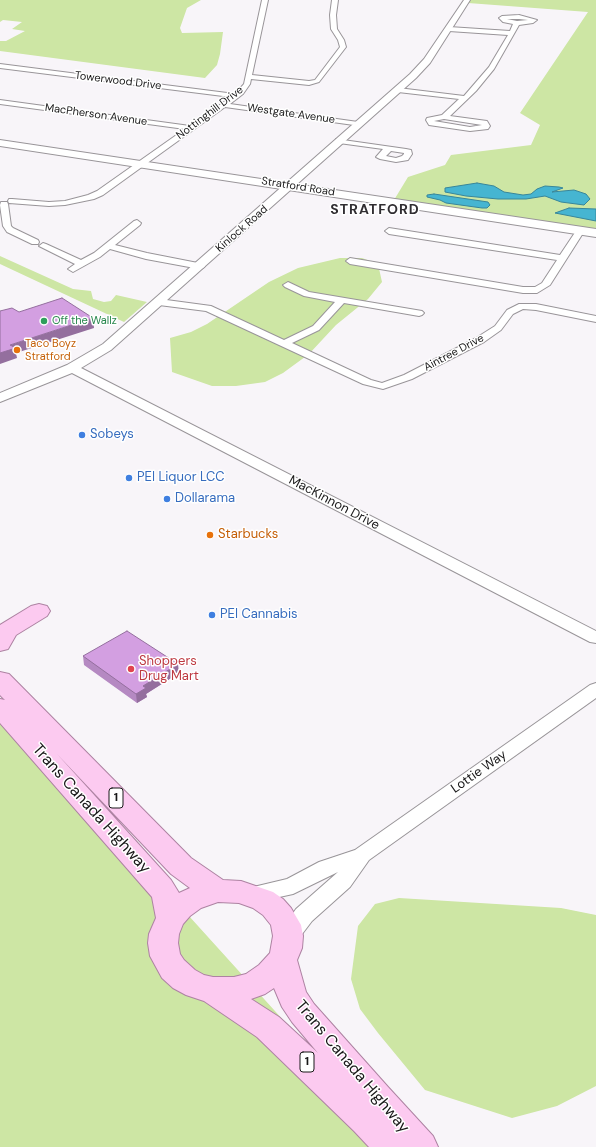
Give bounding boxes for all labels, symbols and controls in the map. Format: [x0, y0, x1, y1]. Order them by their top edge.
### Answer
street label: Towerwood Drive [74, 69, 162, 93]
street label: Nottinghill Drive [174, 84, 246, 142]
street label: MacPherson Avenue [44, 101, 148, 129]
street label: Westgate Avenue [246, 101, 336, 127]
street label: Stratford Road [260, 175, 336, 199]
district label: STRATFORD [330, 202, 420, 218]
street label: Kinlock Road [213, 203, 271, 255]
place label: Off the Wallz [52, 314, 117, 328]
marker: Off the Wallz [39, 316, 49, 326]
street label: Aintree Drive [422, 332, 486, 374]
place label: Taco Boyz Stratford [25, 337, 76, 363]
marker: Taco Boyz Stratford [12, 345, 22, 355]
place label: Sobeys [90, 427, 134, 443]
marker: Sobeys [77, 430, 87, 440]
place label: PEI Liquor LCC [137, 470, 225, 486]
marker: PEI Liquor LCC [124, 473, 134, 483]
street label: MacKinnon Drive [286, 473, 382, 533]
place label: Dollarama [175, 491, 235, 507]
marker: Dollarama [162, 494, 172, 504]
place label: Starbucks [218, 527, 278, 543]
marker: Starbucks [205, 530, 215, 540]
place label: PEI Cannabis [220, 607, 298, 623]
marker: PEI Cannabis [207, 610, 217, 620]
place label: Shoppers Drug Mart [139, 654, 199, 685]
marker: Shoppers Drug Mart [126, 664, 136, 674]
street label: Trans Canada Highway [28, 740, 154, 878]
street label: Lottie Way [448, 747, 510, 797]
road number: 1 [109, 788, 123, 808]
street label: Trans Canada Highway [291, 997, 413, 1137]
road number: 1 [300, 1052, 314, 1072]

